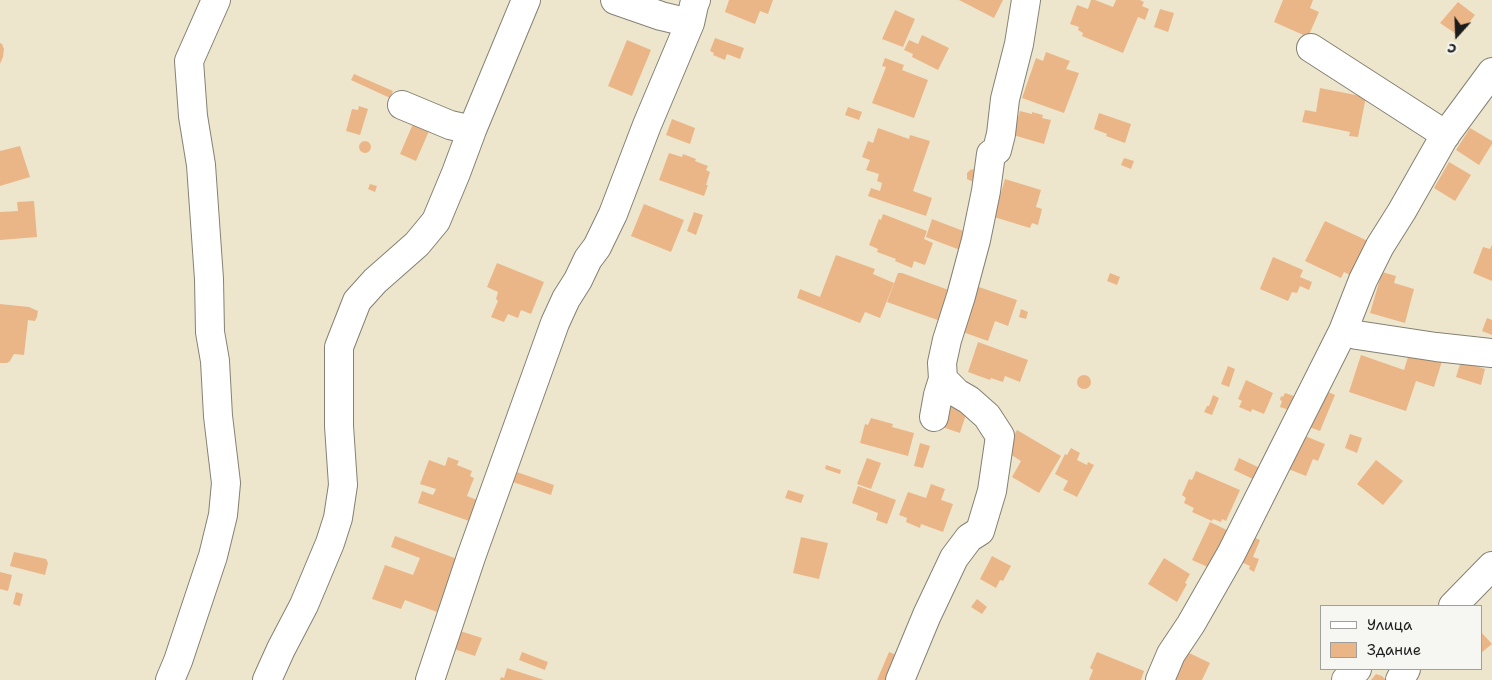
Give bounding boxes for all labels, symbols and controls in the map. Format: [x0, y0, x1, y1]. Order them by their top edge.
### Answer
north arrow [1432, 10, 1482, 60]
text: С [1445, 39, 1459, 59]
legend [1320, 605, 1482, 670]
text: Улица [1367, 615, 1412, 635]
text: Здание [1367, 640, 1421, 660]

